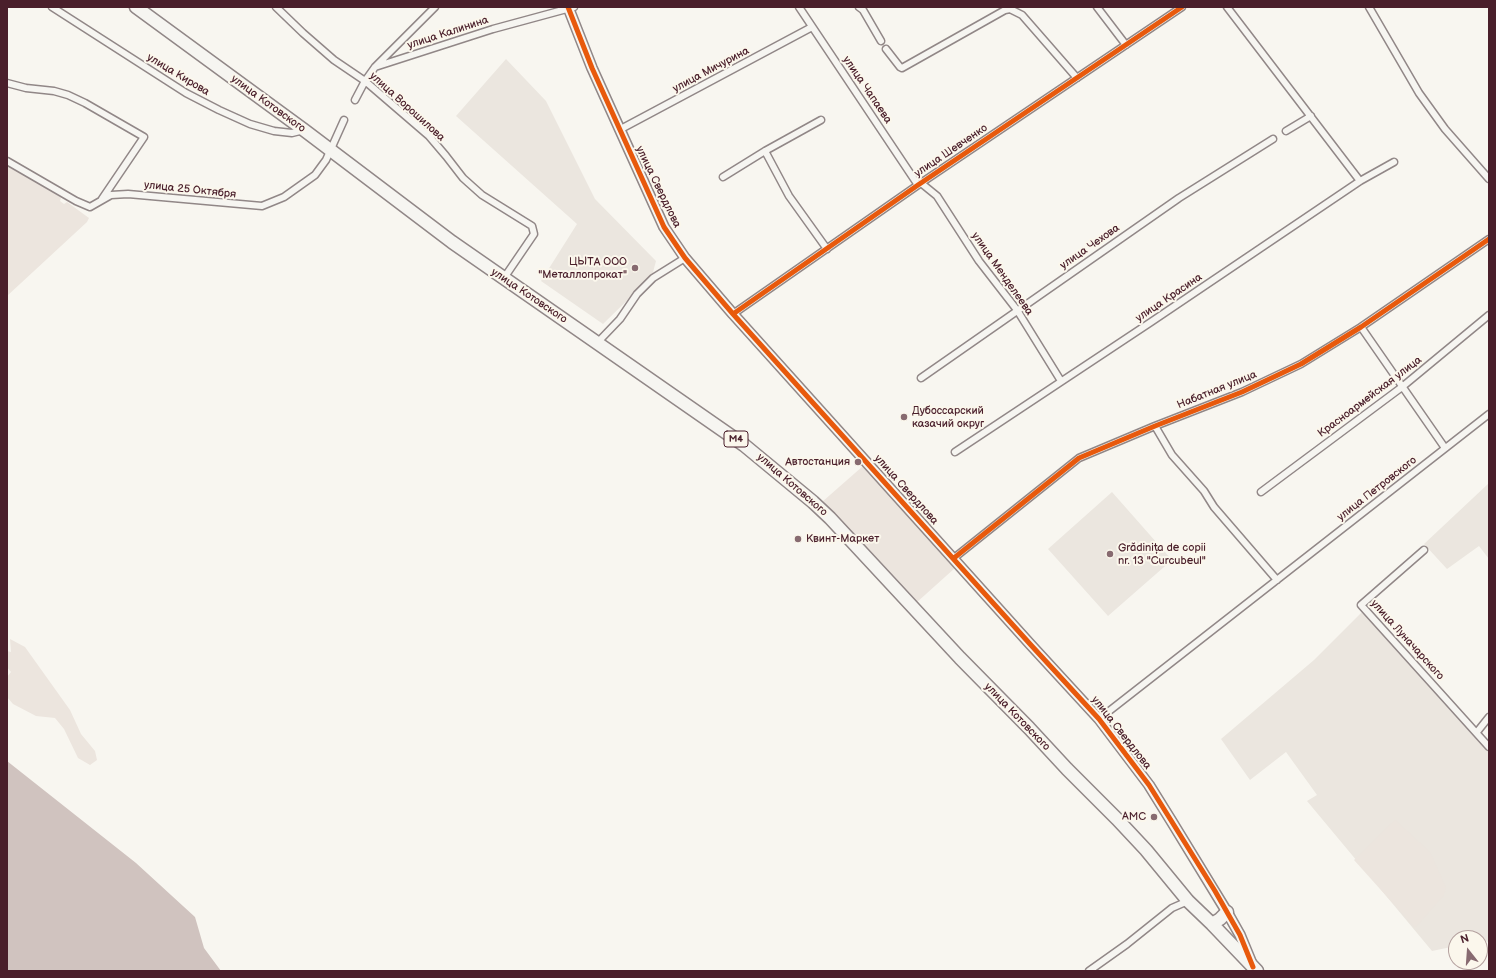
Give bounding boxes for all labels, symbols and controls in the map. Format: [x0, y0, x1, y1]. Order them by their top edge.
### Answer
street label: улица Калинина [406, 14, 490, 52]
street label: улица Мичурина [671, 44, 751, 96]
street label: улица Кирова [144, 51, 212, 99]
street label: улица Чапаева [840, 54, 894, 126]
street label: улица Ворошилова [367, 70, 447, 144]
street label: улица Котовского [228, 73, 308, 135]
street label: улица Шевченко [912, 122, 990, 180]
street label: улица Свердлова [632, 144, 684, 230]
street label: улица 25 Октября [143, 179, 237, 201]
street label: улица Чехова [1058, 222, 1122, 272]
street label: улица Менделеева [968, 230, 1036, 318]
place label: ЦЫТА ООО "Металлопрокат" [538, 255, 627, 281]
marker: ЦЫТА ООО "Металлопрокат" [630, 263, 640, 273]
street label: улица Котовского [488, 266, 570, 326]
street label: улица Красина [1133, 271, 1205, 325]
street label: Красноармейская улица [1315, 354, 1425, 440]
street label: Набатная улица [1175, 368, 1259, 412]
place label: Дубоссарский казачий округ [912, 404, 984, 430]
marker: Дубоссарский казачий округ [899, 412, 909, 422]
road number: M4 [724, 431, 748, 447]
street label: улица Котовского [754, 451, 830, 519]
street label: улица Свердлова [871, 452, 941, 528]
street label: улица Петровского [1335, 454, 1419, 524]
place label: Автостанция [785, 455, 850, 469]
marker: Автостанция [853, 457, 863, 467]
place label: Квинт-Маркет [806, 532, 879, 546]
marker: Квинт-Маркет [793, 534, 803, 544]
place label: Grădinița de copii nr. 13 "Curcubeul" [1118, 541, 1206, 567]
marker: Grădinița de copii nr. 13 "Curcubeul" [1105, 549, 1115, 559]
street label: улица Луначарского [1368, 597, 1446, 683]
street label: улица Котовского [981, 680, 1053, 754]
street label: улица Свердлова [1088, 694, 1154, 772]
place label: AMC [1122, 810, 1146, 824]
marker: AMC [1149, 812, 1159, 822]
north arrow [1448, 930, 1488, 970]
text: N [1459, 932, 1470, 946]

